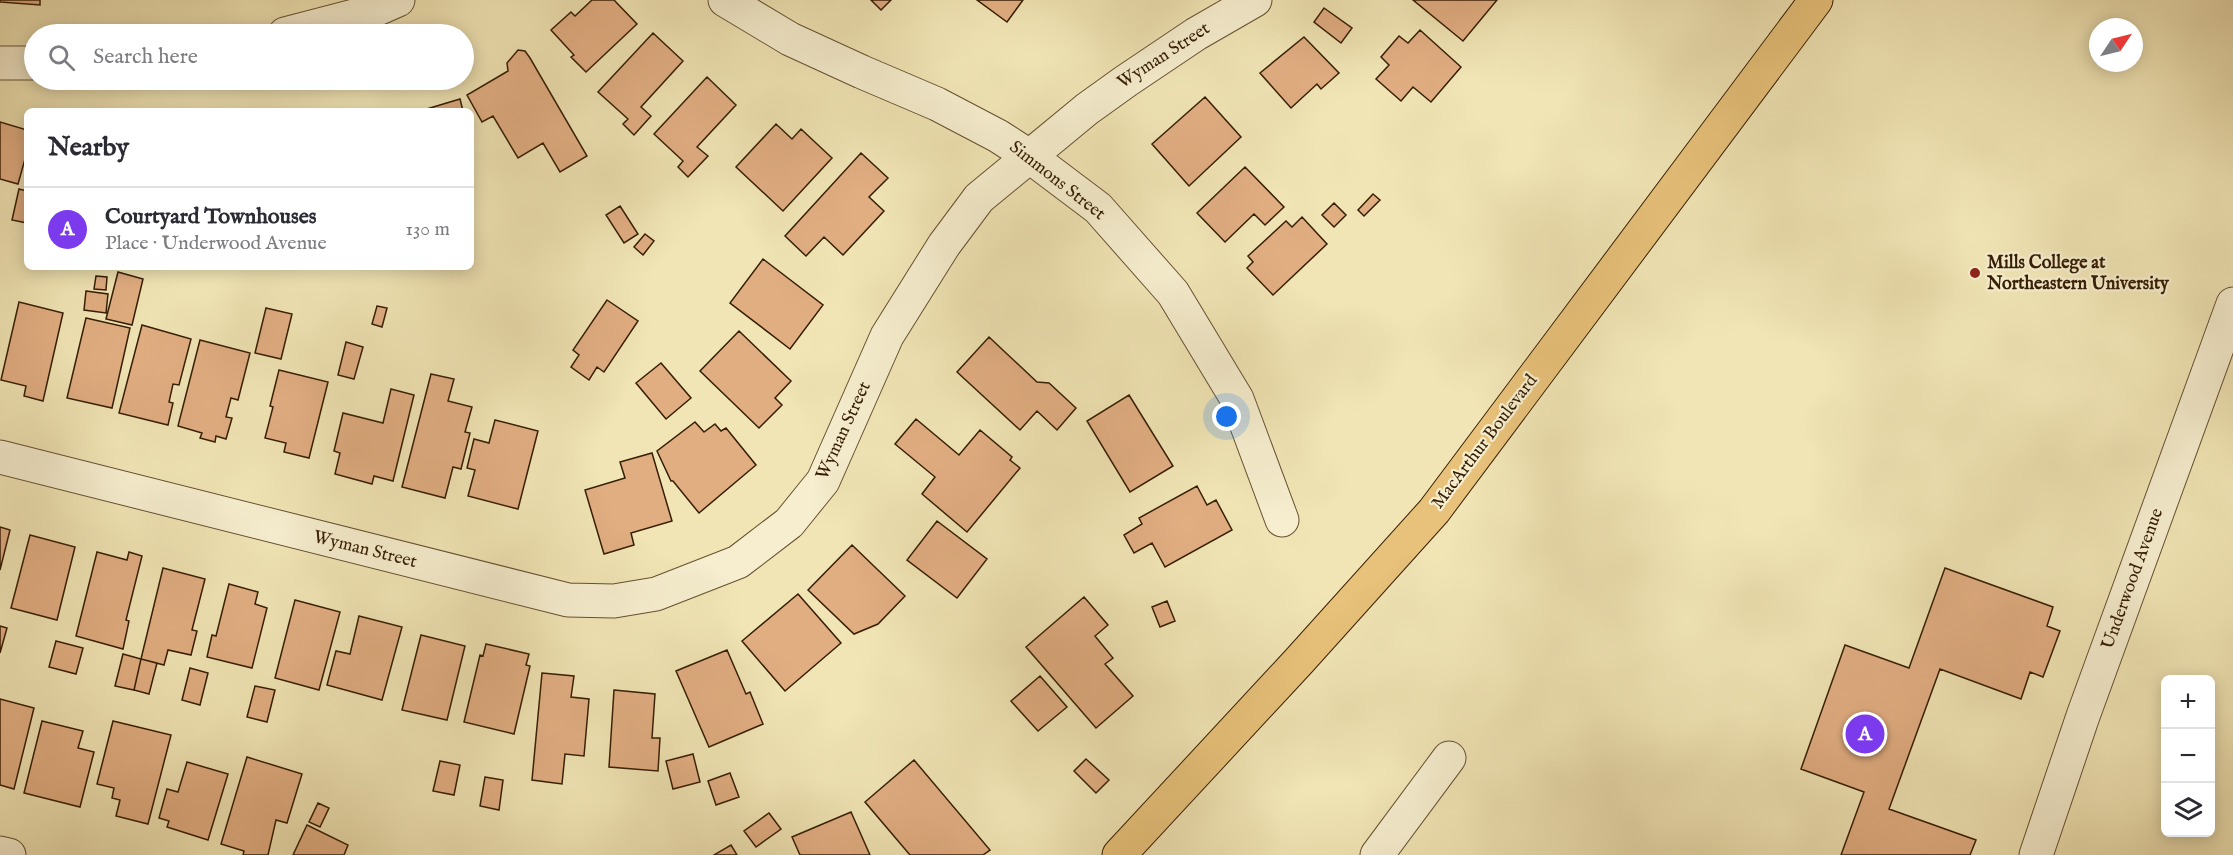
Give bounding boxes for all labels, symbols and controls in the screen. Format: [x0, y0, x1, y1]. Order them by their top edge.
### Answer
street label: Wyman Street [1113, 18, 1215, 94]
north arrow [2089, 18, 2143, 72]
search box [24, 24, 474, 90]
icon: search [45, 41, 78, 74]
text: Search here [93, 43, 198, 71]
text: Nearby [48, 131, 129, 164]
street label: Simmons Street [1004, 136, 1110, 226]
text: Courtyard Townhouses [105, 203, 317, 231]
text: A [61, 217, 74, 242]
text: 130 m [405, 217, 450, 242]
text: Place · Underwood Avenue [105, 231, 327, 256]
place label: Mills College at Northeastern University [1986, 252, 2170, 296]
marker: Mills College at Northeastern University [1968, 266, 1982, 280]
street label: MacArthur Boulevard [1427, 370, 1543, 514]
street label: Wyman Street [811, 378, 877, 484]
your location [1212, 402, 1241, 431]
street label: Underwood Avenue [2097, 505, 2169, 653]
street label: Wyman Street [311, 526, 419, 574]
map controls [2161, 675, 2215, 837]
button: + [2161, 675, 2215, 729]
pin: A [1846, 712, 1884, 756]
button: − [2161, 729, 2215, 783]
button: layers [2161, 783, 2215, 837]

